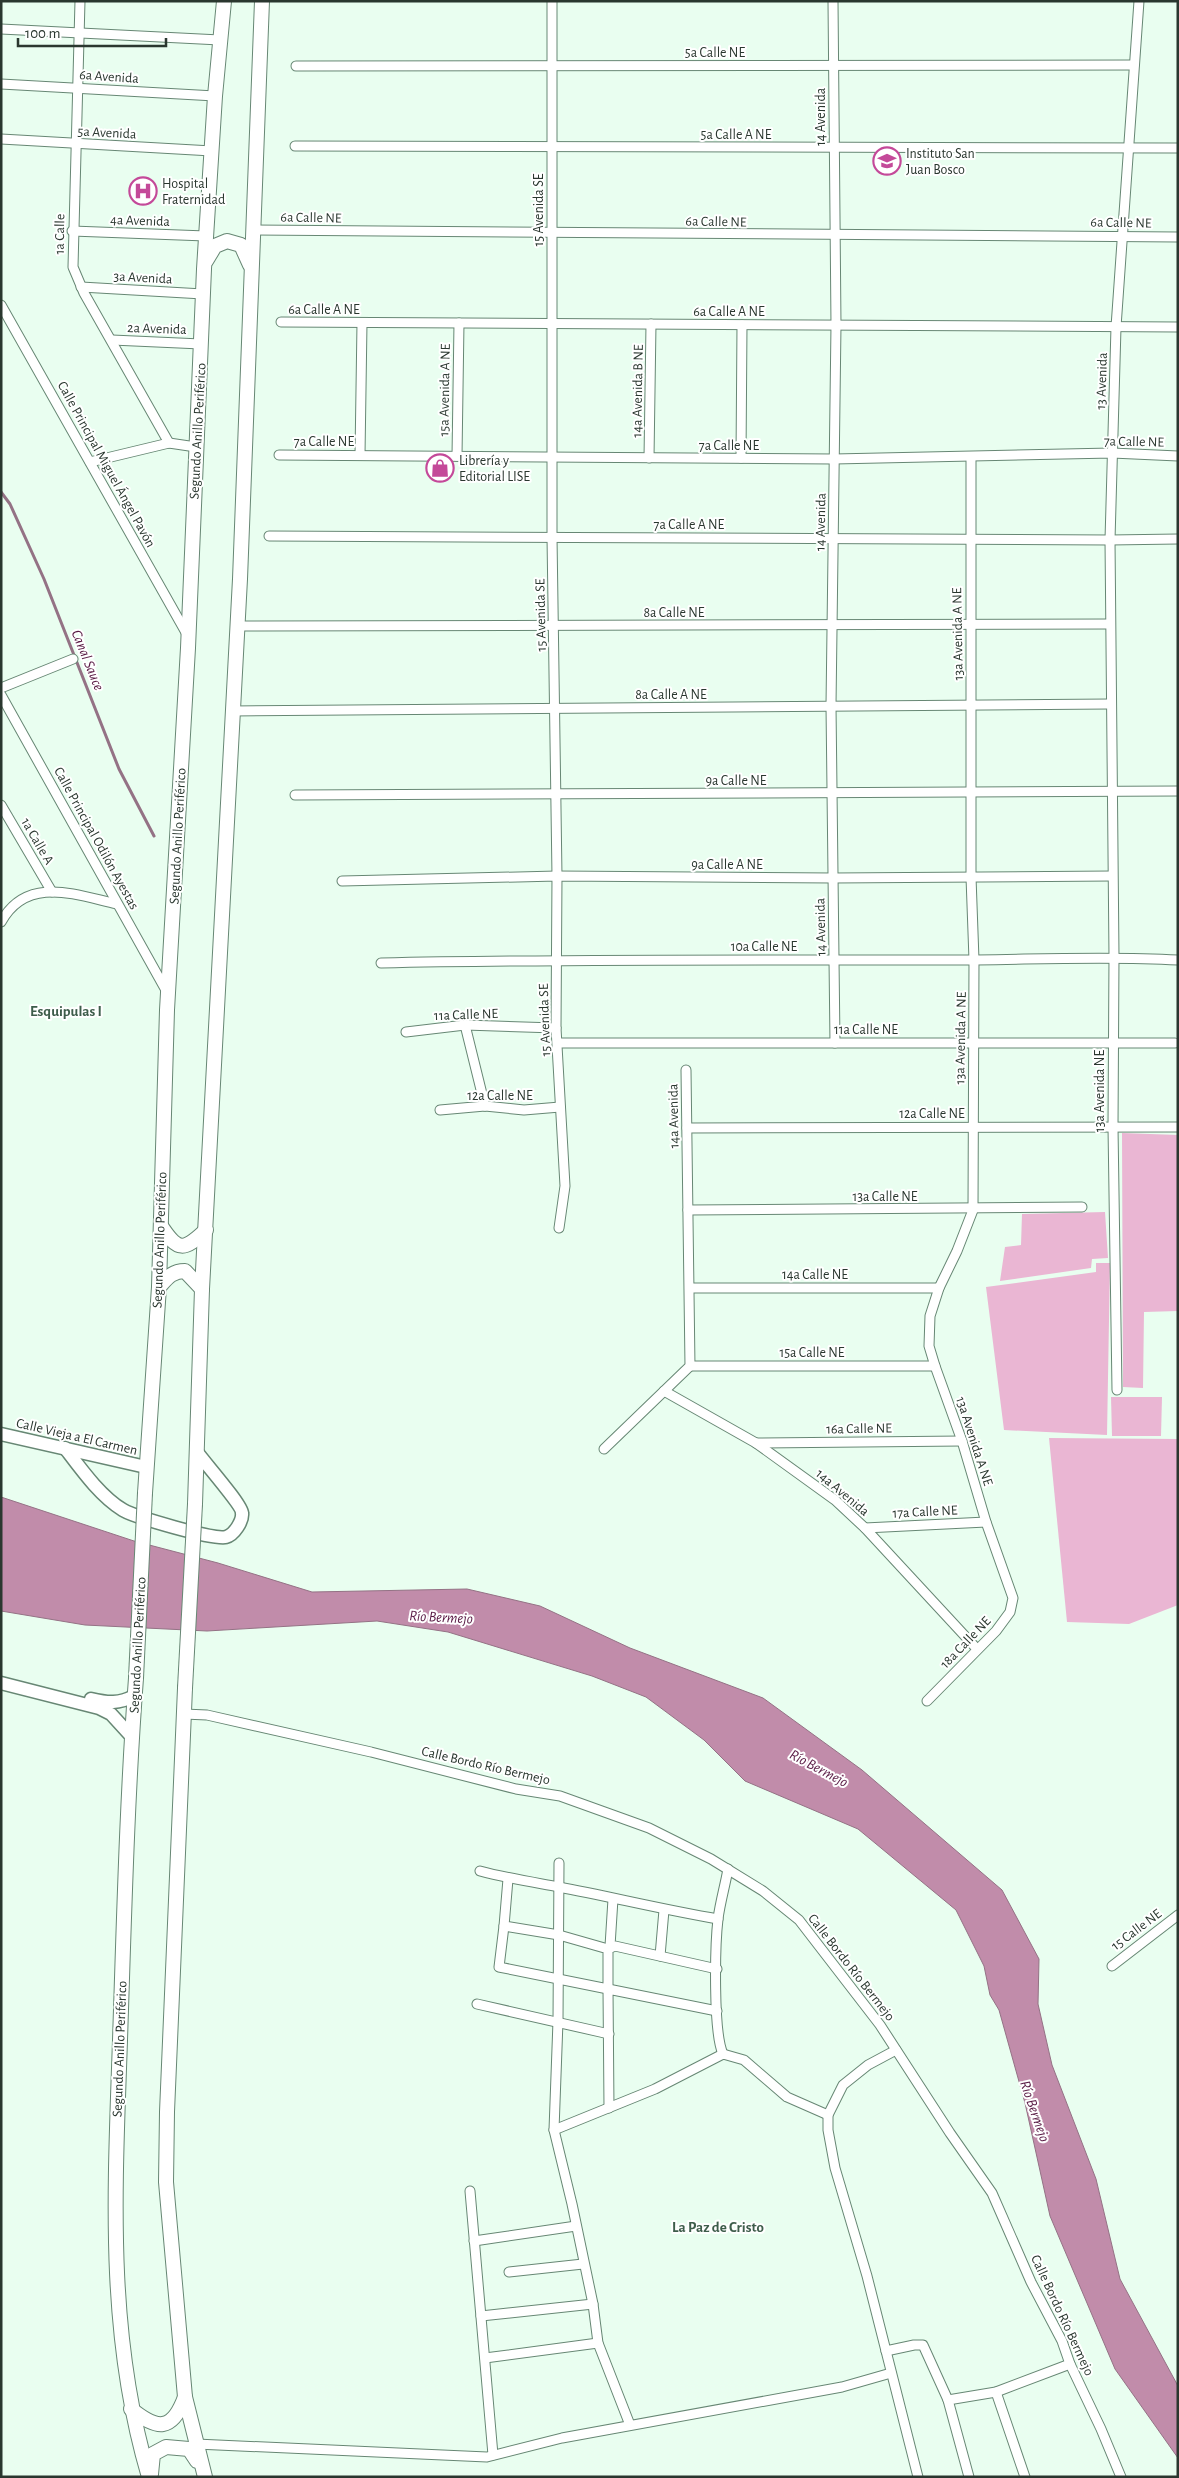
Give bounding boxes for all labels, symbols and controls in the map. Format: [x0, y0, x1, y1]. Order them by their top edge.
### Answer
scale bar [18, 15, 165, 47]
text: 100 m [25, 26, 60, 41]
street label: 5a Calle NE [685, 46, 745, 60]
street label: 6a Avenida [79, 68, 140, 86]
street label: 14 Avenida [814, 87, 828, 146]
street label: 5a Avenida [77, 124, 137, 142]
street label: 5a Calle A NE [701, 128, 772, 142]
school or university icon: Instituto San Juan Bosco [872, 146, 902, 176]
place label: Instituto San Juan Bosco [906, 147, 975, 177]
street label: 15 Avenida SE [532, 173, 546, 246]
hospital icon: Hospital Fraternidad [128, 176, 158, 206]
place label: Hospital Fraternidad [162, 177, 225, 207]
street label: 6a Calle NE [280, 210, 342, 226]
street label: 4a Avenida [110, 213, 171, 229]
street label: 1a Calle [53, 214, 67, 254]
street label: 6a Calle NE [685, 214, 747, 230]
street label: 6a Calle NE [1090, 215, 1152, 231]
street label: 3a Avenida [113, 269, 173, 287]
street label: 6a Calle A NE [288, 303, 360, 317]
street label: 6a Calle A NE [693, 305, 765, 319]
street label: 2a Avenida [127, 321, 187, 337]
street label: 15a Avenida A NE [437, 343, 453, 437]
street label: 14a Avenida B NE [630, 344, 646, 438]
street label: 13 Avenida [1094, 352, 1110, 410]
street label: Segundo Anillo Periférico [187, 362, 209, 500]
street label: Calle Principal Miguel Ángel Pavón [55, 378, 160, 550]
street label: 7a Calle NE [1104, 434, 1165, 450]
street label: 7a Calle NE [294, 435, 354, 449]
street label: 7a Calle NE [699, 439, 759, 453]
shop icon: Librería y Editorial LISE [425, 453, 455, 483]
place label: Librería y Editorial LISE [459, 454, 530, 484]
street label: 14 Avenida [813, 492, 829, 551]
street label: 7a Calle A NE [654, 518, 725, 532]
street label: 15 Avenida SE [533, 578, 549, 652]
street label: 13a Avenida A NE [950, 587, 966, 680]
street label: 8a Calle NE [643, 606, 705, 620]
water label: Canal Sauce [69, 628, 107, 693]
street label: 8a Calle A NE [635, 688, 707, 702]
street label: Calle Principal Odilón Ayestas [51, 765, 141, 912]
street label: Segundo Anillo Periférico [167, 767, 189, 905]
street label: 9a Calle NE [705, 774, 767, 788]
street label: 1a Calle A [18, 816, 56, 867]
street label: 9a Calle A NE [691, 858, 763, 872]
street label: 14 Avenida [813, 897, 829, 956]
street label: 10a Calle NE [731, 940, 798, 954]
street label: 15 Avenida SE [537, 983, 553, 1057]
street label: 13a Avenida A NE [953, 991, 969, 1084]
district label: Esquipulas I [30, 1004, 102, 1019]
street label: 11a Calle NE [434, 1007, 499, 1023]
street label: 11a Calle NE [834, 1023, 898, 1037]
street label: 13a Avenida NE [1093, 1050, 1107, 1132]
street label: 14a Avenida [666, 1083, 682, 1148]
street label: 12a Calle NE [467, 1089, 533, 1103]
street label: 12a Calle NE [899, 1107, 965, 1121]
street label: Segundo Anillo Periférico [151, 1171, 169, 1308]
street label: 13a Calle NE [852, 1190, 918, 1204]
street label: 14a Calle NE [782, 1268, 848, 1282]
street label: 15a Calle NE [779, 1346, 845, 1360]
street label: 13a Avenida A NE [953, 1395, 995, 1488]
street label: Calle Vieja a El Carmen [15, 1416, 139, 1458]
street label: 16a Calle NE [826, 1421, 892, 1437]
street label: 14a Avenida [813, 1467, 872, 1519]
street label: 17a Calle NE [892, 1503, 958, 1521]
street label: Segundo Anillo Periférico [127, 1576, 149, 1714]
water label: Río Bermejo [409, 1608, 473, 1627]
street label: 18a Calle NE [938, 1614, 994, 1671]
street label: Calle Bordo Río Bermejo [420, 1744, 551, 1788]
water label: Río Bermejo [787, 1747, 850, 1790]
street label: 15 Calle NE [1109, 1906, 1164, 1953]
street label: Calle Bordo Río Bermejo [805, 1912, 897, 2024]
street label: Segundo Anillo Periférico [111, 1980, 129, 2117]
water label: Río Bermejo [1017, 2079, 1052, 2144]
district label: La Paz de Cristo [672, 2220, 764, 2235]
street label: Calle Bordo Río Bermejo [1028, 2253, 1096, 2378]

